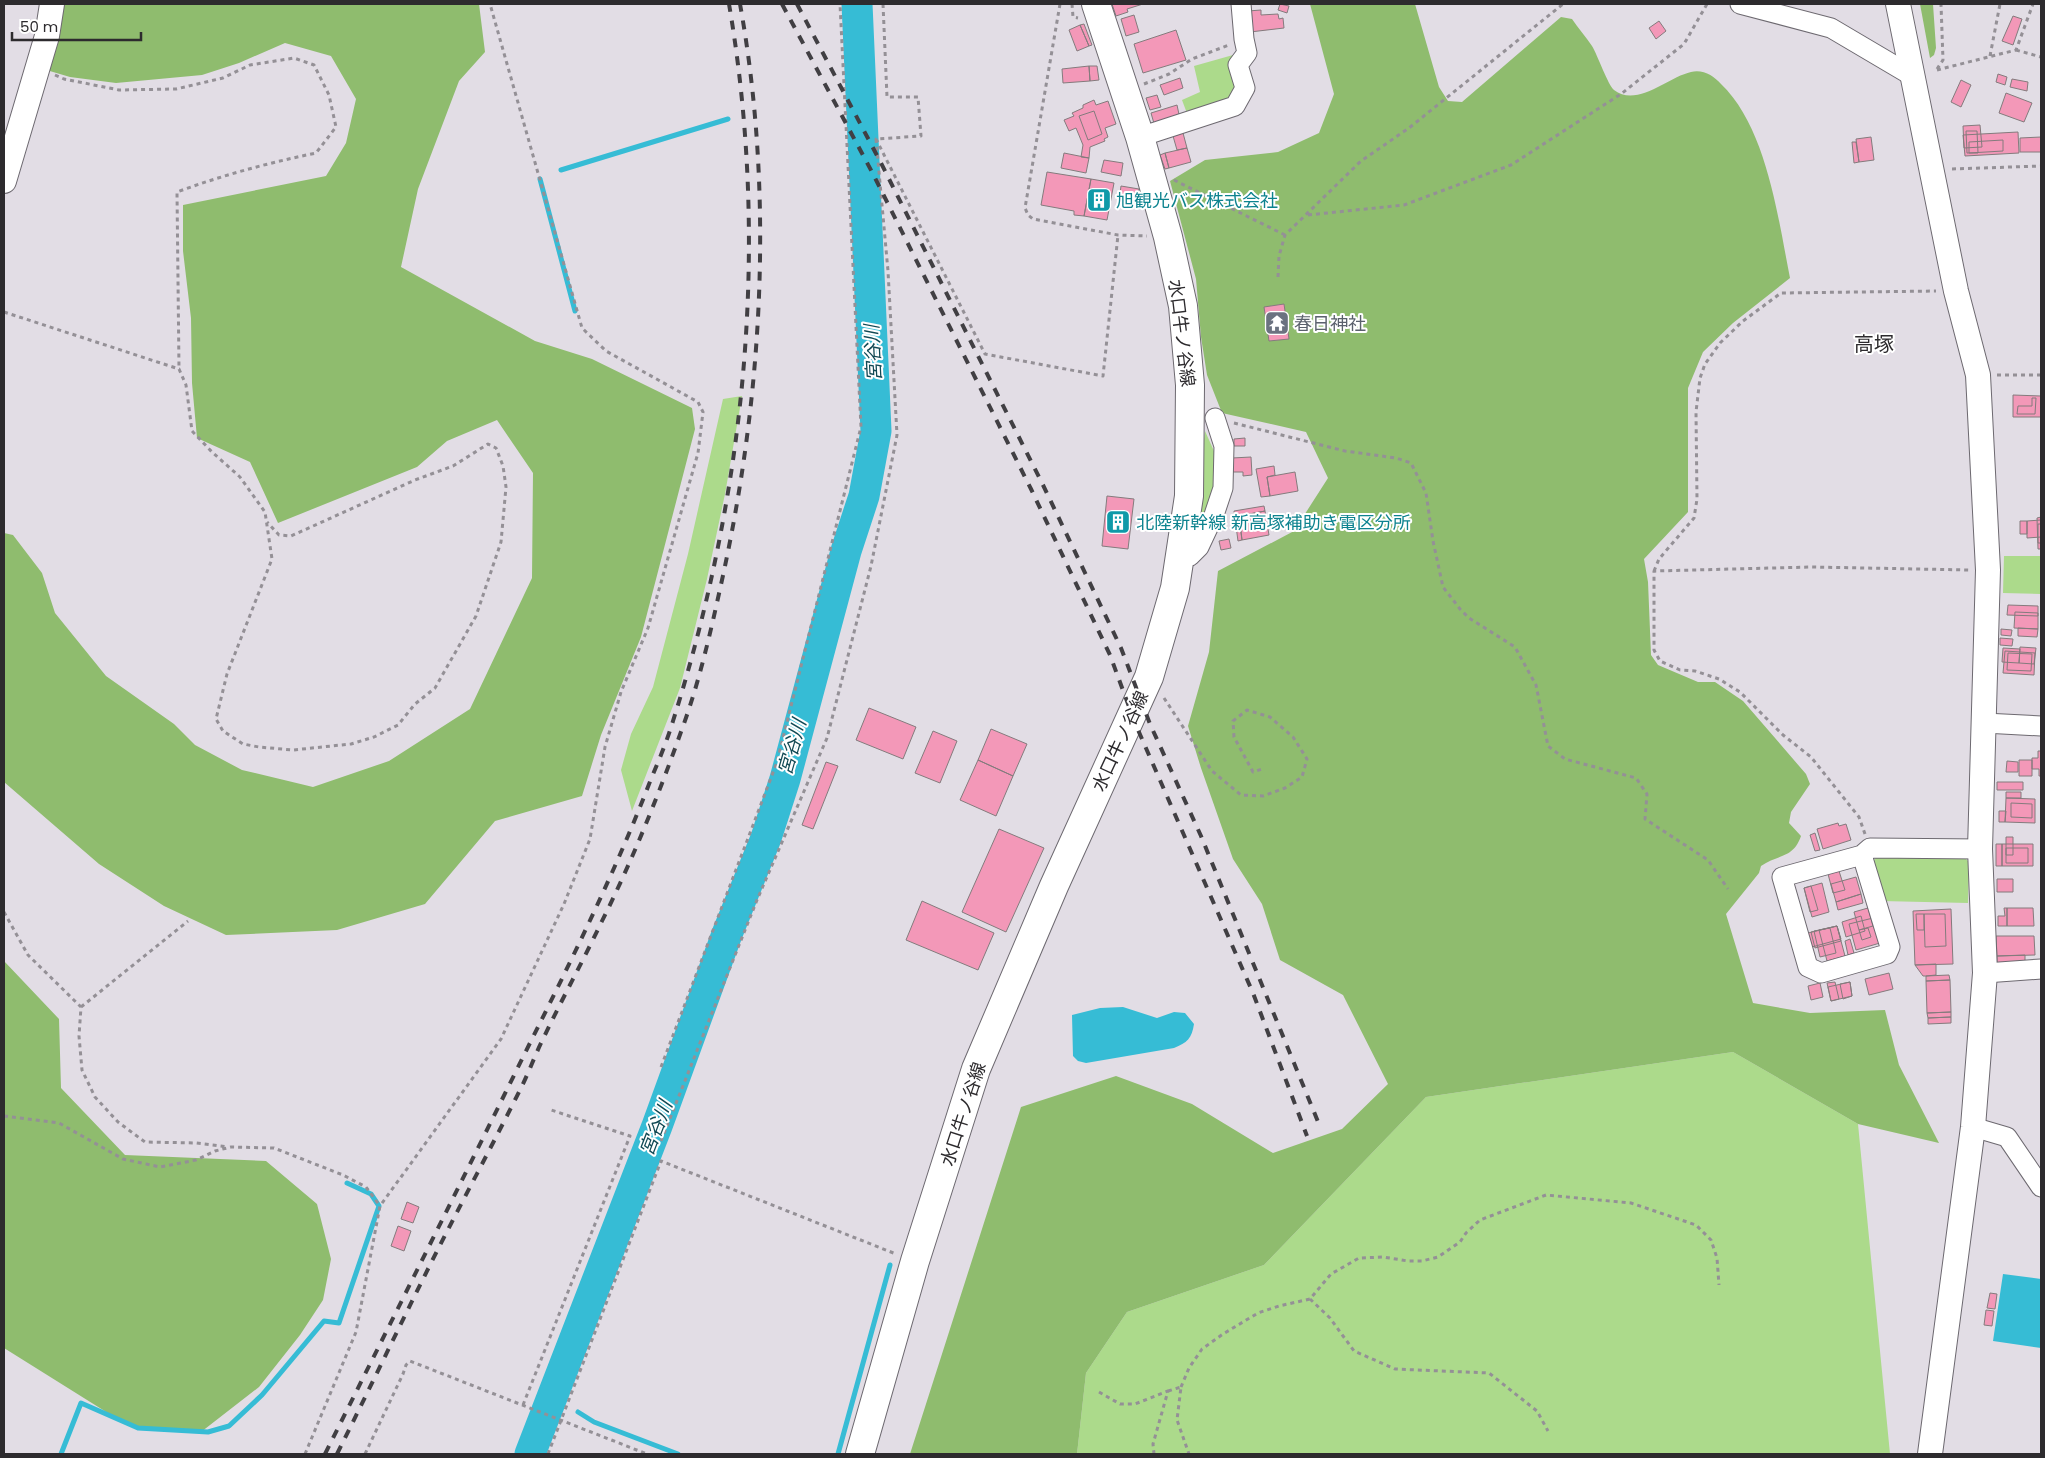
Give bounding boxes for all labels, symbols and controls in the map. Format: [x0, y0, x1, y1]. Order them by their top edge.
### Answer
scale bar [12, 10, 141, 42]
text: 50 m [20, 16, 58, 37]
building icon: 旭観光バス株式会社 [1086, 187, 1112, 213]
place label: 旭観光バス株式会社 [1116, 188, 1278, 213]
street label: 水口牛ノ谷線 [1163, 278, 1201, 388]
temple icon: 春日神社 [1264, 310, 1290, 336]
place label: 春日神社 [1294, 311, 1366, 336]
water label: 宮谷川 [858, 322, 888, 382]
district label: 高塚 [1854, 330, 1894, 358]
building icon: 北陸新幹線 新高塚補助き電区分所 [1105, 509, 1131, 535]
place label: 北陸新幹線 新高塚補助き電区分所 [1136, 510, 1411, 535]
street label: 水口牛ノ谷線 [1086, 687, 1154, 795]
water label: 宮谷川 [771, 714, 813, 778]
street label: 水口牛ノ谷線 [934, 1059, 992, 1169]
water label: 宮谷川 [633, 1095, 680, 1159]

